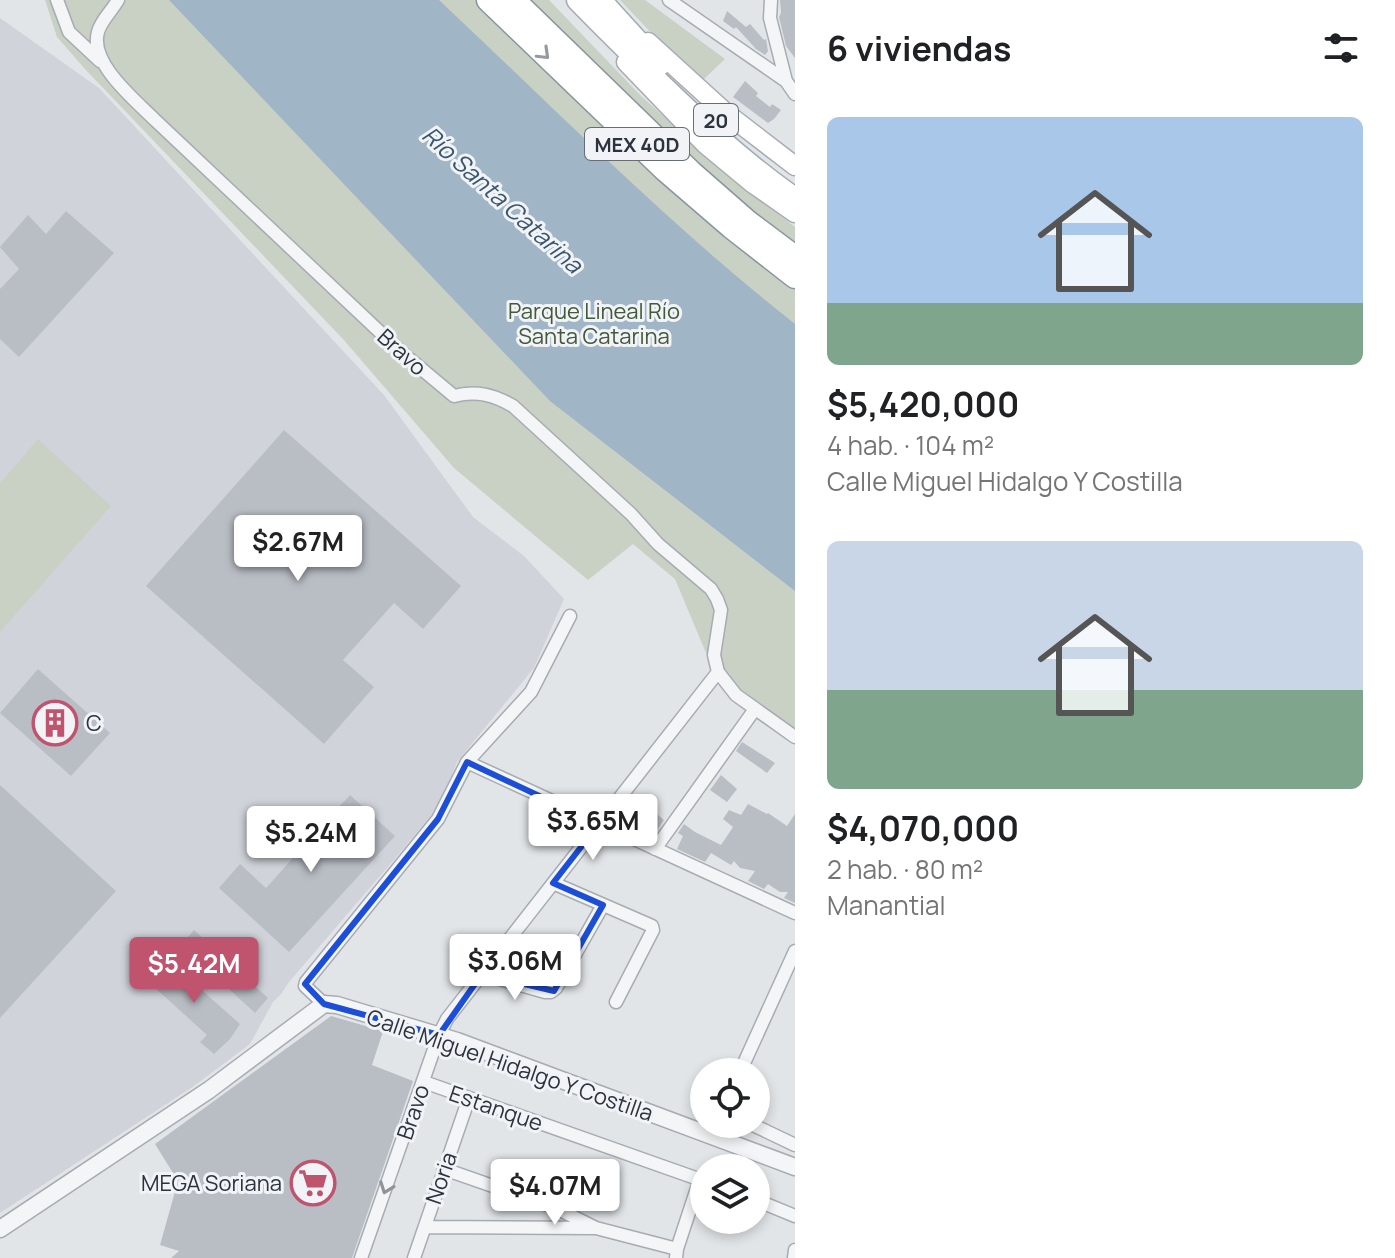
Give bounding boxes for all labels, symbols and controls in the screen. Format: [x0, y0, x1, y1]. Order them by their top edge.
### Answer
text: 6 viviendas [827, 25, 1012, 71]
icon: filters [1319, 26, 1363, 70]
one-way arrow [535, 45, 549, 60]
road number: 20 [694, 104, 738, 136]
water label: Río Santa Catarina [416, 118, 592, 281]
road number: MEX 40D [585, 128, 689, 160]
icon: home [1023, 169, 1167, 313]
park label: Parque Lineal Río Santa Catarina [508, 296, 680, 351]
street label: Bravo [371, 322, 433, 382]
text: $5,420,000 [827, 381, 1019, 427]
text: 4 hab. · 104 m² [827, 427, 994, 463]
text: Calle Miguel Hidalgo Y Costilla [827, 463, 1183, 499]
pin: $2.67M [233, 515, 363, 583]
text: $2.67M [252, 523, 344, 559]
icon: home [1023, 593, 1167, 737]
building icon: C [31, 699, 79, 747]
place label: C [86, 708, 102, 738]
pin: $3.65M [528, 794, 658, 862]
text: $3.65M [547, 802, 639, 838]
text: $4,070,000 [827, 805, 1019, 851]
pin: $5.24M [246, 806, 376, 874]
text: $5.24M [265, 814, 357, 850]
text: 2 hab. · 80 m² [827, 851, 983, 887]
text: Manantial [827, 887, 946, 923]
pin: $3.06M [450, 934, 580, 1002]
pin: $5.42M [129, 937, 259, 1005]
text: $3.06M [468, 942, 562, 978]
text: $5.42M [148, 945, 241, 981]
street label: Calle Miguel Hidalgo Y Costilla [363, 1002, 657, 1128]
map controls [690, 1058, 770, 1234]
button: locate [690, 1058, 770, 1138]
street label: Estanque [445, 1078, 547, 1138]
street label: Bravo [390, 1080, 436, 1144]
street label: Noria [418, 1148, 464, 1208]
button: layers [690, 1154, 770, 1234]
supermarket icon: MEGA Soriana [289, 1159, 337, 1207]
pin: $4.07M [490, 1159, 620, 1227]
text: $4.07M [509, 1167, 601, 1203]
place label: MEGA Soriana [141, 1168, 282, 1198]
one-way arrow [380, 1181, 396, 1195]

